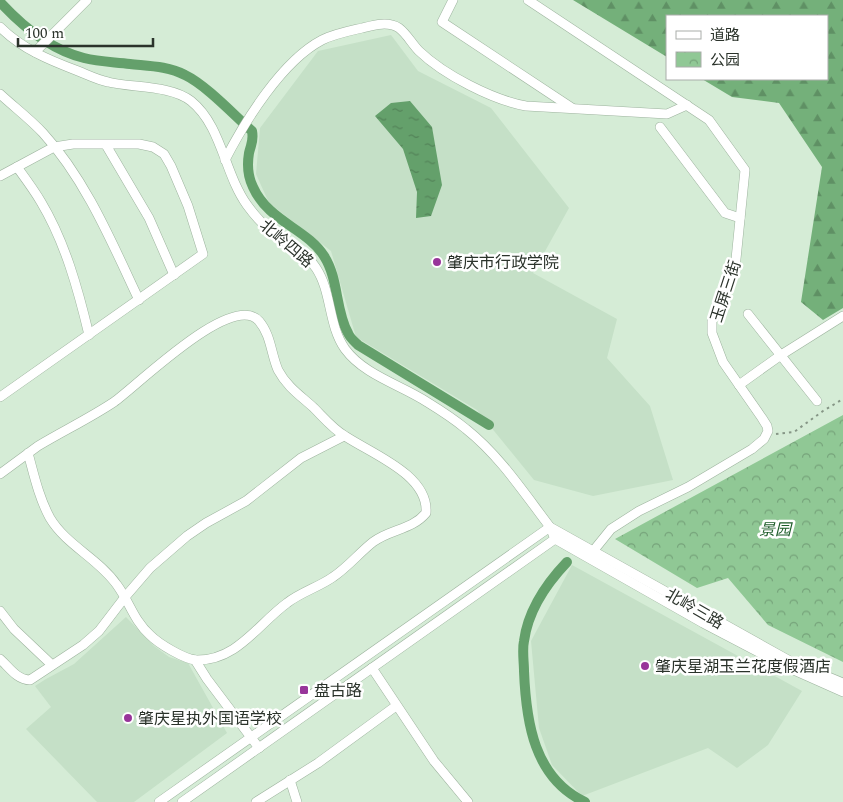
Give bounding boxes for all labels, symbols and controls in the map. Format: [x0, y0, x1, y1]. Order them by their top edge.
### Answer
scale bar [18, 15, 152, 47]
legend [666, 15, 828, 80]
text: 100 m [25, 22, 64, 45]
text: 道路 [710, 24, 740, 47]
text: 公园 [710, 49, 740, 72]
street label: 北岭四路 [254, 214, 319, 274]
place label: 肇庆市行政学院 [447, 251, 559, 275]
marker: 肇庆市行政学院 [431, 256, 443, 268]
street label: 玉屏三街 [705, 257, 747, 325]
park label: 景园 [759, 518, 793, 542]
street label: 北岭三路 [661, 582, 728, 635]
place label: 肇庆星湖玉兰花度假酒店 [655, 655, 831, 679]
marker: 肇庆星湖玉兰花度假酒店 [639, 660, 651, 672]
place label: 盘古路 [314, 679, 362, 703]
marker: 盘古路 [298, 684, 310, 696]
place label: 肇庆星执外国语学校 [138, 707, 282, 731]
marker: 肇庆星执外国语学校 [122, 712, 134, 724]

